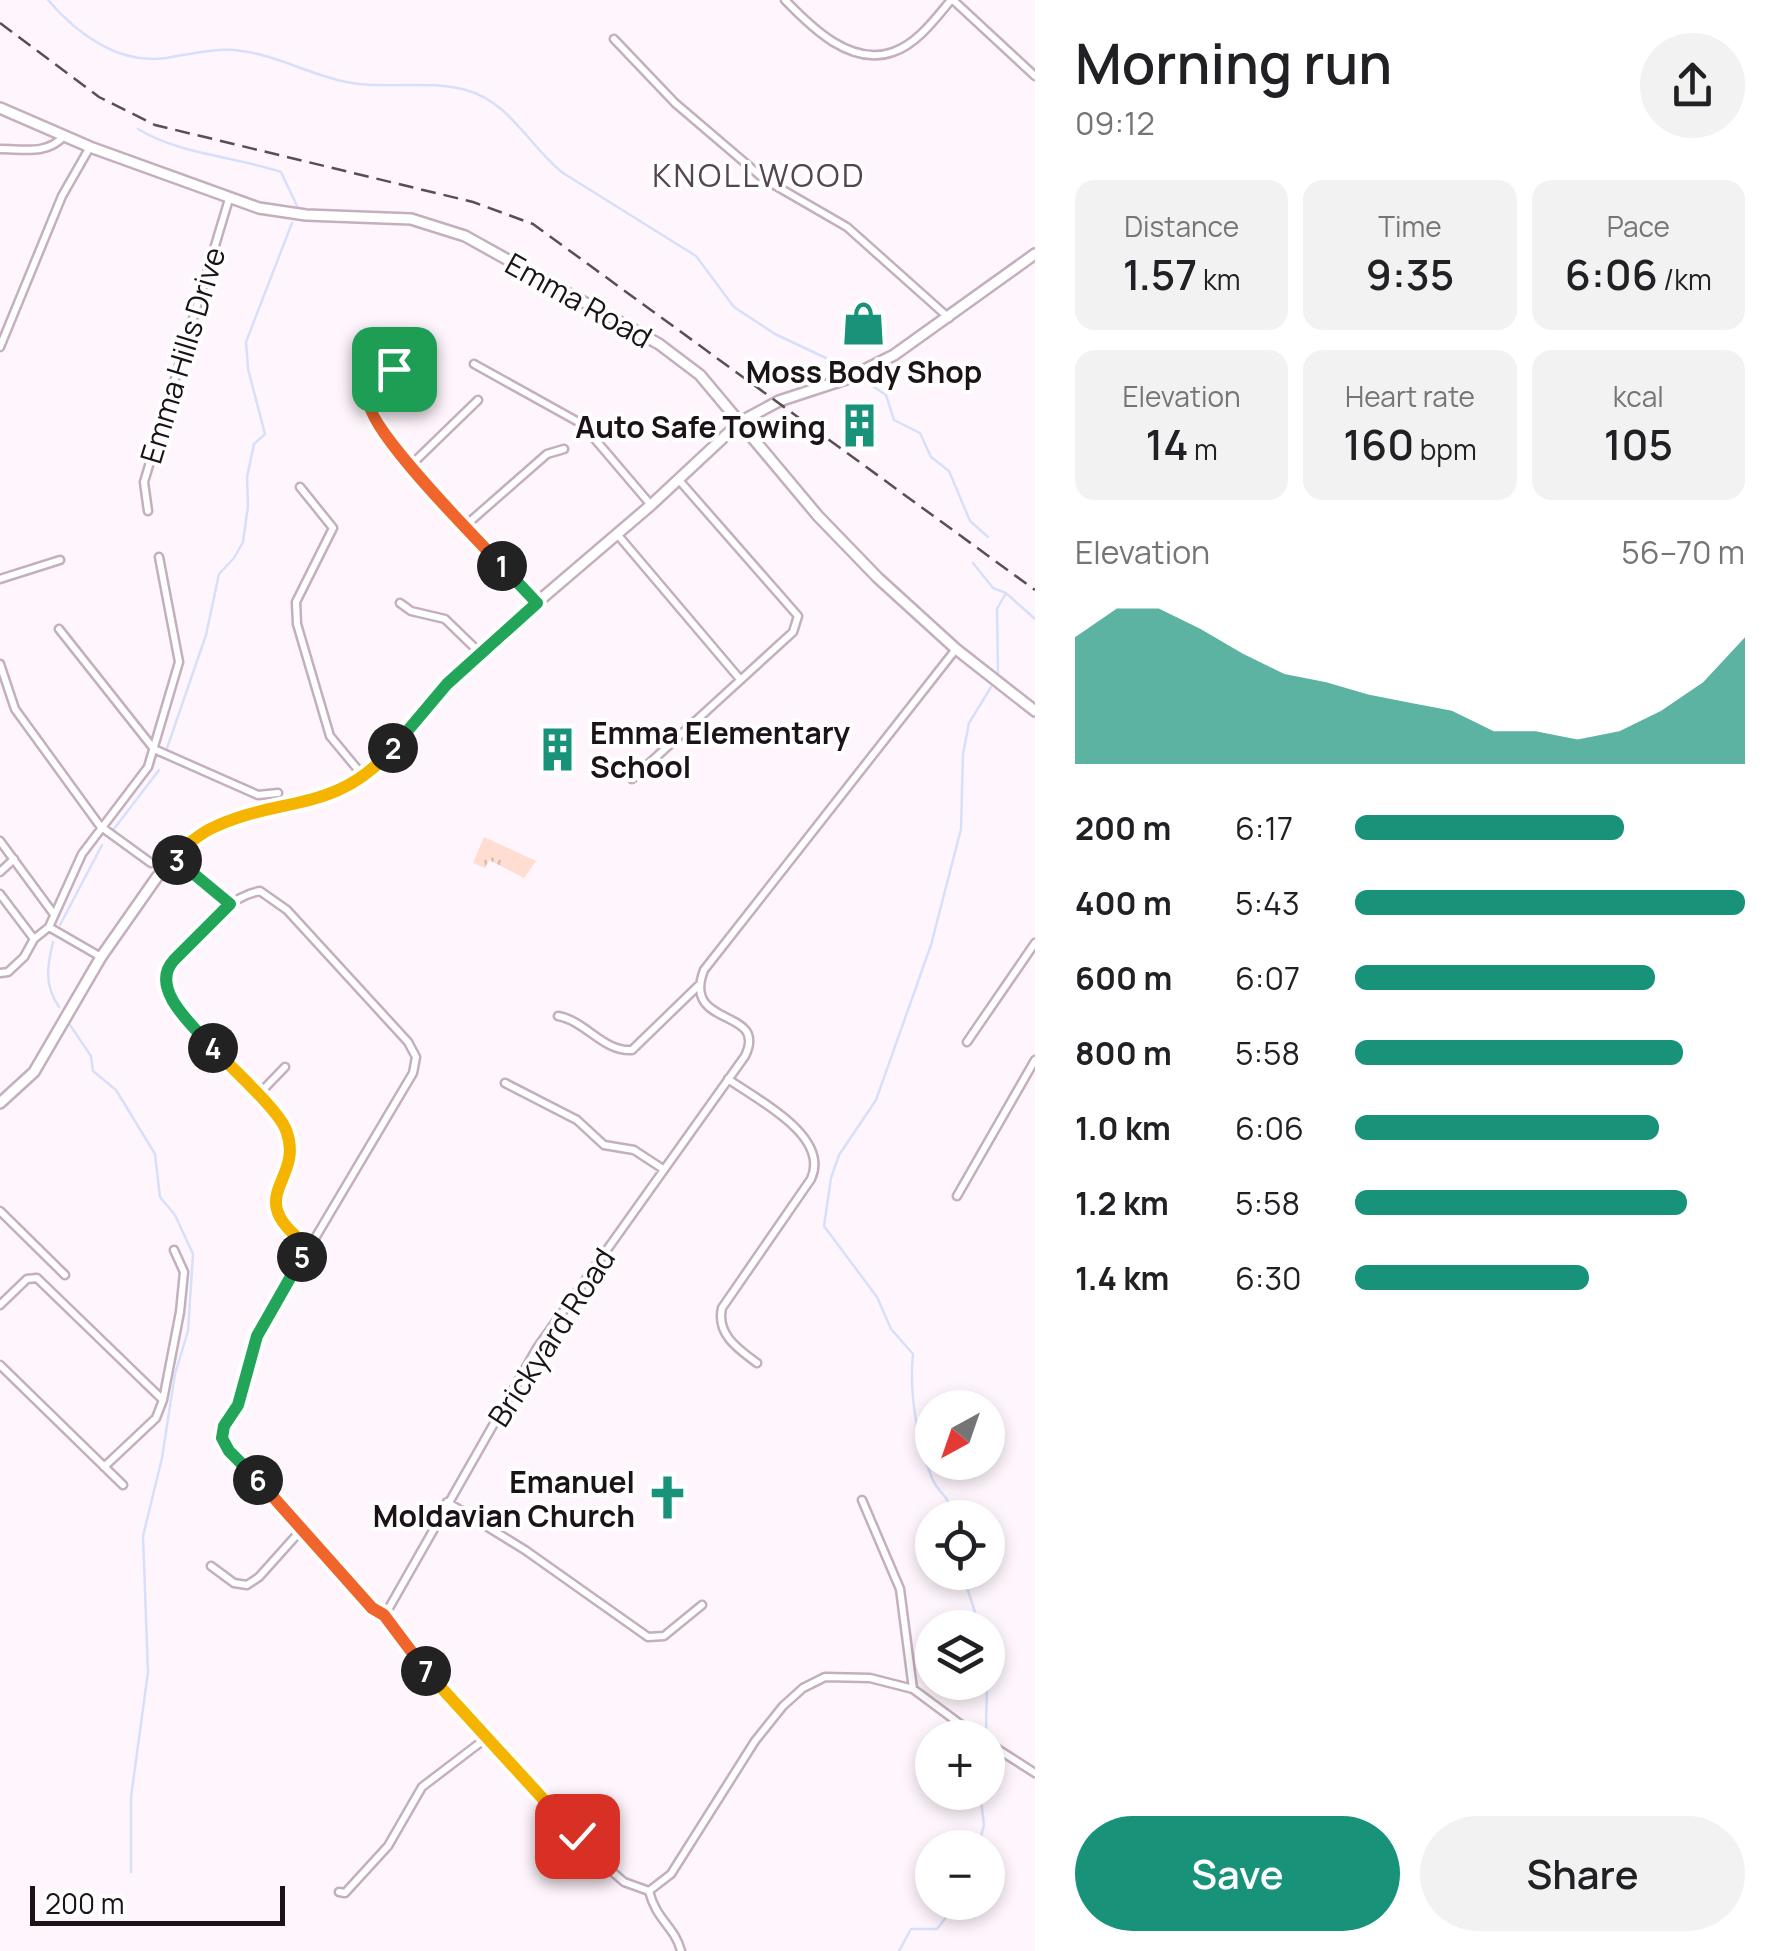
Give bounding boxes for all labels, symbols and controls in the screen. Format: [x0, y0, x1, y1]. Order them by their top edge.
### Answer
text: Morning run [1075, 25, 1392, 101]
button: share [1640, 33, 1745, 138]
text: 09:12 [1075, 101, 1155, 145]
district label: KNOLLWOOD [652, 153, 866, 197]
text: Distance [1124, 207, 1239, 245]
text: Time [1378, 207, 1442, 245]
text: Pace [1607, 207, 1670, 245]
street label: Emma Hills Drive [130, 242, 234, 468]
street label: Emma Road [498, 243, 660, 357]
text: 1.57 [1123, 245, 1197, 303]
text: 9:35 [1366, 245, 1454, 303]
text: 6:06 [1565, 245, 1658, 303]
text: km [1197, 260, 1241, 298]
text: /km [1658, 260, 1712, 298]
shop icon: Moss Body Shop [840, 300, 888, 348]
pin [352, 327, 437, 412]
icon: arrive [367, 342, 422, 397]
place label: Moss Body Shop [746, 351, 982, 392]
text: Elevation [1123, 377, 1241, 415]
text: Heart rate [1345, 377, 1475, 415]
text: kcal [1613, 377, 1664, 415]
building icon: Auto Safe Towing [835, 402, 883, 450]
place label: Auto Safe Towing [575, 406, 826, 447]
text: 14 [1145, 415, 1189, 473]
text: 160 [1343, 415, 1414, 473]
text: 105 [1604, 415, 1673, 473]
text: m [1189, 430, 1218, 468]
text: bpm [1414, 430, 1477, 468]
text: Elevation [1075, 530, 1210, 574]
text: 56–70 m [1621, 530, 1745, 574]
pin: 1 [477, 541, 527, 591]
text: 1 [496, 547, 508, 585]
place label: Emma Elementary School [590, 712, 850, 787]
pin: 2 [368, 723, 418, 773]
building icon: Emma Elementary School [533, 725, 581, 773]
text: 2 [385, 729, 401, 767]
text: 200 m [1075, 806, 1171, 850]
text: 6:17 [1235, 806, 1293, 850]
pin: 3 [152, 835, 202, 885]
text: 3 [169, 841, 185, 879]
text: 400 m [1075, 881, 1172, 925]
text: 5:43 [1235, 881, 1300, 925]
text: 600 m [1075, 956, 1172, 1000]
text: 6:07 [1235, 956, 1300, 1000]
pin: 4 [188, 1023, 238, 1073]
text: 4 [204, 1029, 222, 1067]
text: 800 m [1075, 1031, 1172, 1075]
text: 5:58 [1235, 1031, 1300, 1075]
text: 1.0 km [1075, 1106, 1171, 1150]
text: 6:06 [1235, 1106, 1304, 1150]
text: 1.2 km [1075, 1181, 1169, 1225]
text: 5:58 [1235, 1181, 1300, 1225]
pin: 5 [277, 1232, 327, 1282]
text: 5 [294, 1238, 310, 1276]
street label: Brickyard Road [478, 1240, 624, 1434]
text: 1.4 km [1075, 1256, 1169, 1300]
text: 6:30 [1235, 1256, 1302, 1300]
north arrow [915, 1390, 1005, 1480]
map controls [915, 1390, 1005, 1920]
pin: 6 [233, 1455, 283, 1505]
text: 6 [249, 1461, 267, 1499]
place label: Emanuel Moldavian Church [373, 1461, 635, 1536]
church icon: Emanuel Moldavian Church [644, 1474, 692, 1522]
button: locate [915, 1500, 1005, 1590]
button: layers [915, 1610, 1005, 1700]
pin: 7 [401, 1646, 451, 1696]
text: 7 [419, 1652, 433, 1690]
button: + [915, 1720, 1005, 1810]
pin [535, 1794, 620, 1879]
icon: check [550, 1809, 605, 1864]
button: Save [1075, 1816, 1400, 1931]
button: Share [1420, 1816, 1745, 1931]
button: − [915, 1830, 1005, 1920]
scale bar [30, 1881, 285, 1926]
text: 200 m [45, 1884, 124, 1922]

